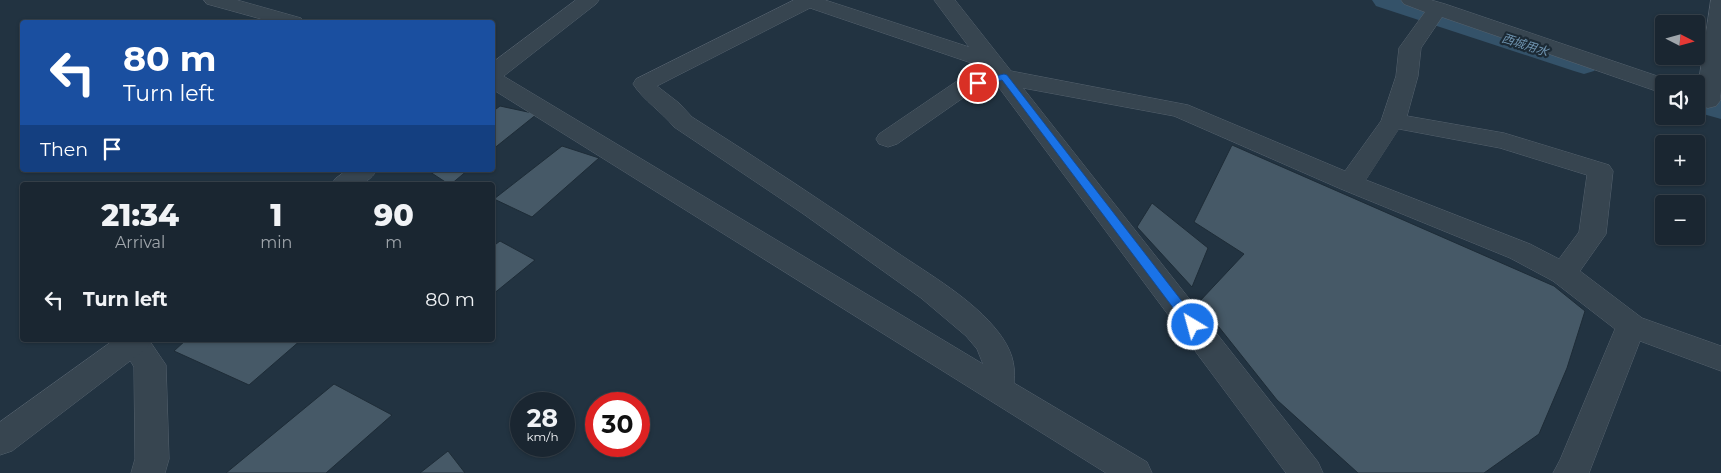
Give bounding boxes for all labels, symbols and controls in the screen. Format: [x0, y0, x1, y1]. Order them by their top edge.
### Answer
north arrow [1655, 15, 1705, 65]
map controls [1655, 15, 1705, 245]
water label: 西城用水 [1500, 30, 1552, 60]
text: 80 m [123, 37, 217, 80]
icon: left [40, 40, 105, 105]
pin [957, 62, 999, 104]
icon: arrive [964, 69, 992, 97]
button: sound [1655, 75, 1705, 125]
text: Turn left [123, 80, 215, 107]
icon: arrive [98, 135, 126, 163]
button: + [1655, 135, 1705, 185]
text: Then [40, 138, 88, 161]
button: − [1655, 195, 1705, 245]
text: 21:34 [101, 197, 179, 234]
text: 1 [270, 197, 282, 234]
text: 90 [374, 197, 414, 234]
text: Arrival [115, 233, 165, 252]
text: min [260, 233, 292, 252]
text: m [385, 233, 402, 252]
icon: left [40, 286, 68, 314]
text: Turn left [83, 288, 168, 311]
text: 80 m [425, 288, 475, 311]
position arrow [1166, 298, 1218, 350]
speed limit sign: 30 [585, 392, 650, 457]
text: 28 [527, 403, 558, 433]
text: km/h [526, 429, 559, 444]

